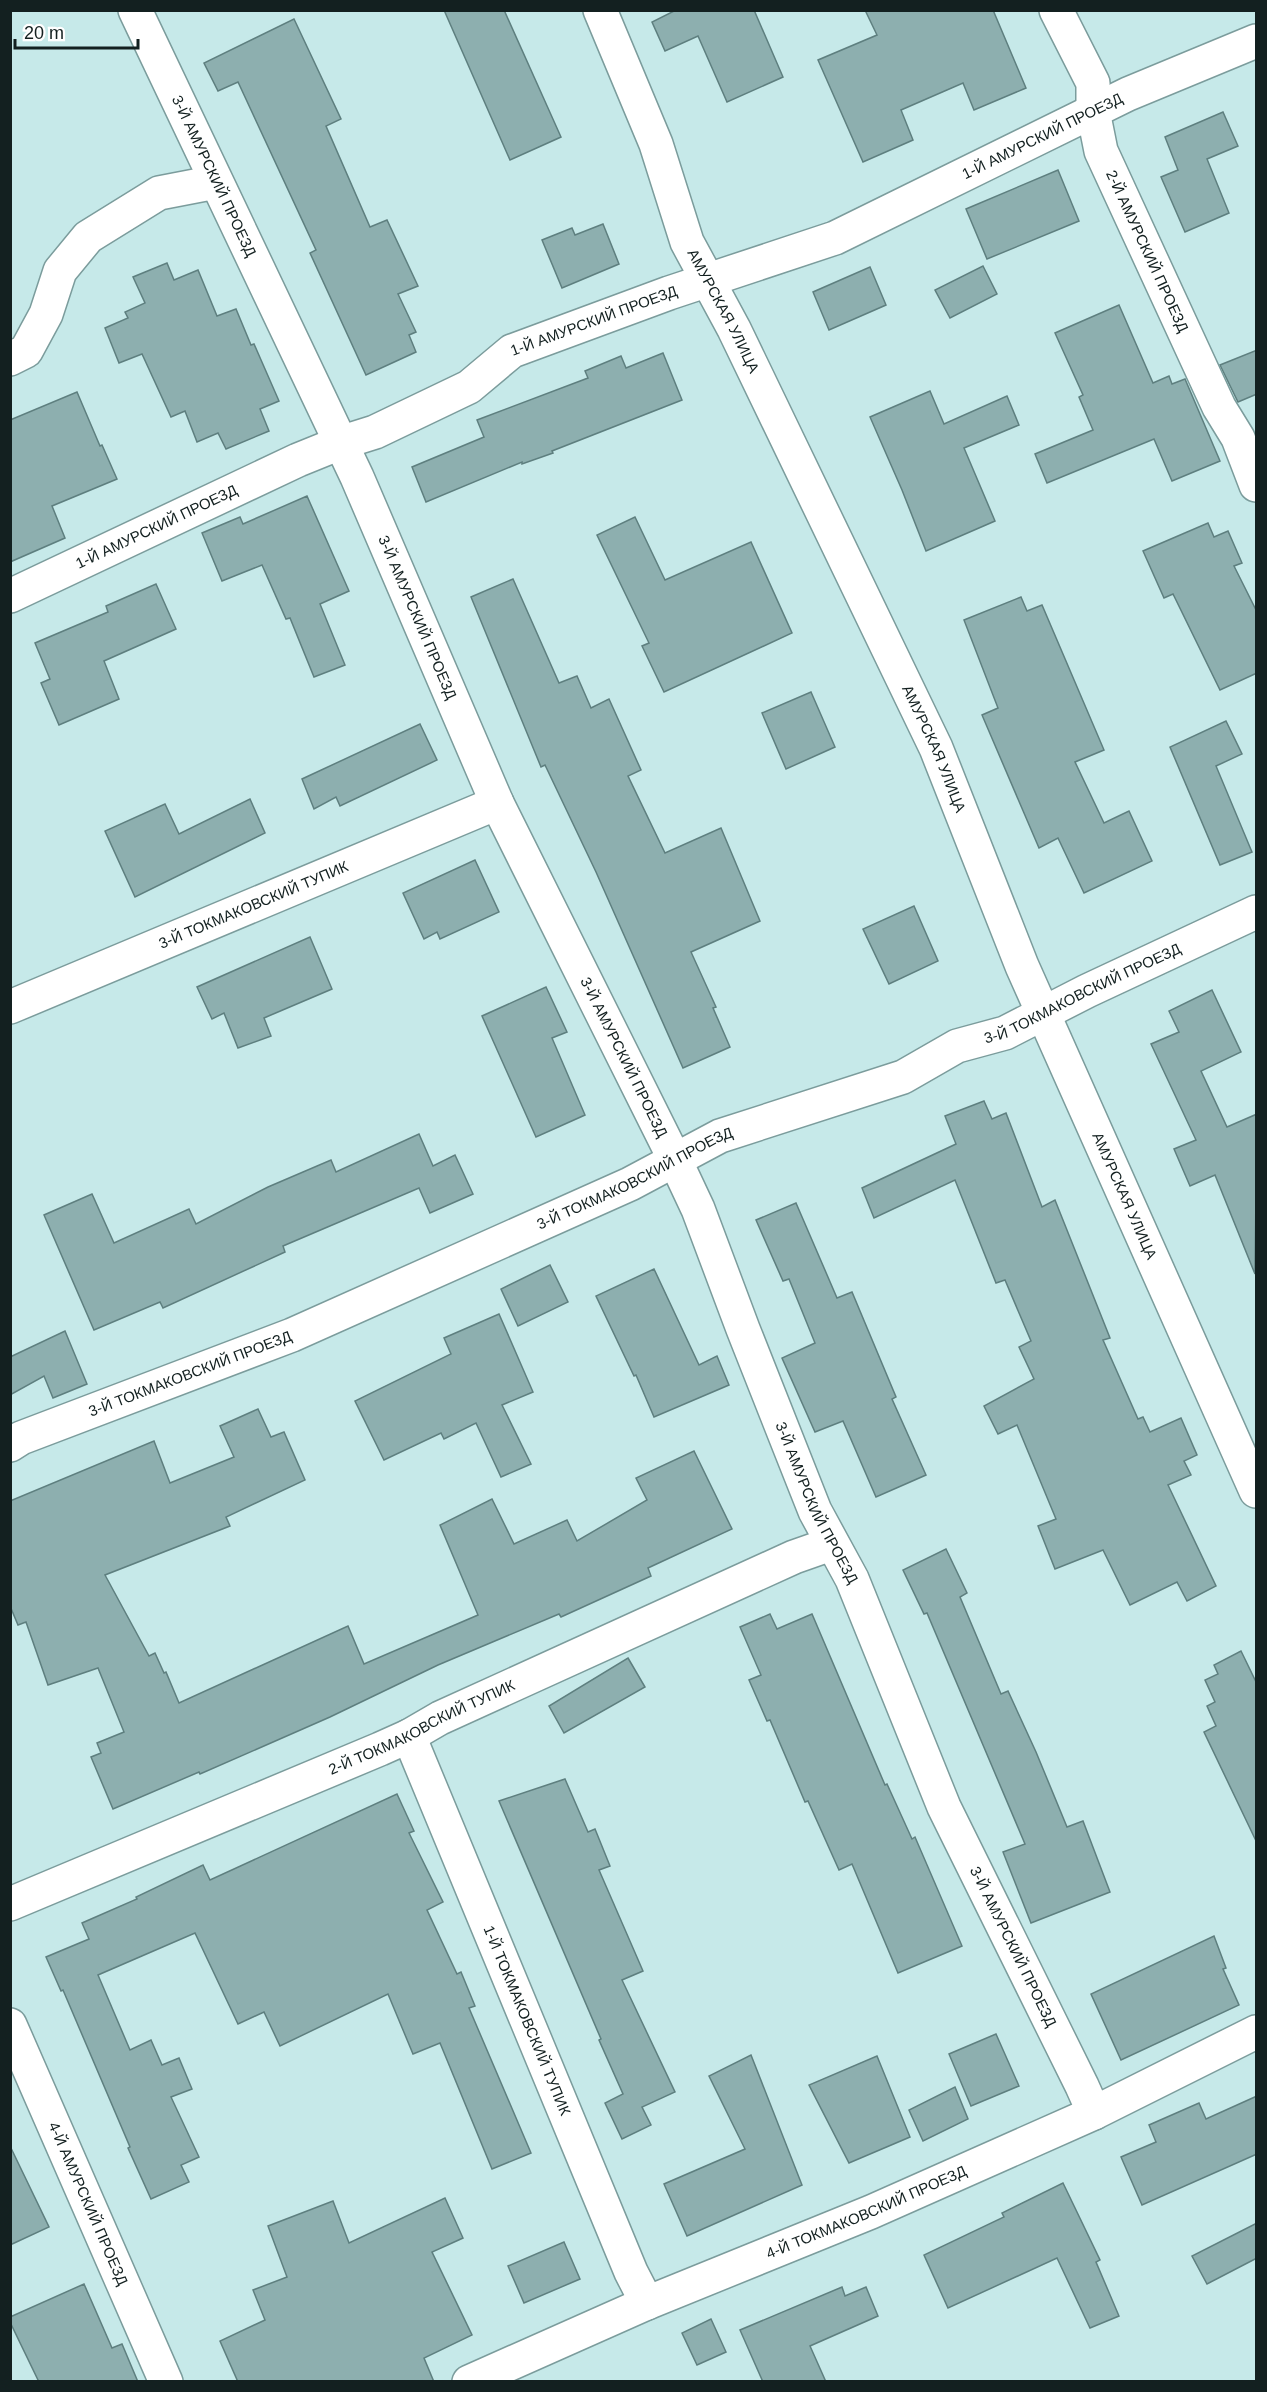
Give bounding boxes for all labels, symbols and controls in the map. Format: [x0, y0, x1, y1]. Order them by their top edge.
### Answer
scale bar [15, 12, 138, 50]
text: 20 m [24, 23, 64, 43]
street label: 1-Й АМУРСКИЙ ПРОЕЗД [959, 89, 1125, 182]
street label: 3-Й АМУРСКИЙ ПРОЕЗД [169, 93, 260, 259]
street label: 2-Й АМУРСКИЙ ПРОЕЗД [1103, 167, 1192, 335]
street label: АМУРСКАЯ УЛИЦА [684, 246, 763, 375]
street label: 1-Й АМУРСКИЙ ПРОЕЗД [508, 282, 679, 359]
street label: 1-Й АМУРСКИЙ ПРОЕЗД [73, 481, 240, 572]
street label: 3-Й АМУРСКИЙ ПРОЕЗД [375, 533, 460, 702]
street label: АМУРСКАЯ УЛИЦА [899, 682, 970, 815]
street label: 3-Й ТОКМАКОВСКИЙ ТУПИК [156, 857, 351, 952]
street label: 3-Й ТОКМАКОВСКИЙ ПРОЕЗД [982, 939, 1183, 1046]
street label: 3-Й АМУРСКИЙ ПРОЕЗД [577, 974, 671, 1140]
street label: 3-Й ТОКМАКОВСКИЙ ПРОЕЗД [534, 1124, 735, 1233]
street label: АМУРСКАЯ УЛИЦА [1089, 1129, 1161, 1262]
street label: 3-Й ТОКМАКОВСКИЙ ПРОЕЗД [86, 1327, 294, 1420]
street label: 3-Й АМУРСКИЙ ПРОЕЗД [773, 1419, 862, 1586]
street label: 2-Й ТОКМАКОВСКИЙ ТУПИК [326, 1676, 517, 1778]
street label: 3-Й АМУРСКИЙ ПРОЕЗД [967, 1864, 1060, 2029]
street label: 1-Й ТОКМАКОВСКИЙ ТУПИК [480, 1923, 574, 2118]
street label: 4-Й АМУРСКИЙ ПРОЕЗД [45, 2119, 132, 2288]
street label: 4-Й ТОКМАКОВСКИЙ ПРОЕЗД [763, 2162, 969, 2262]

